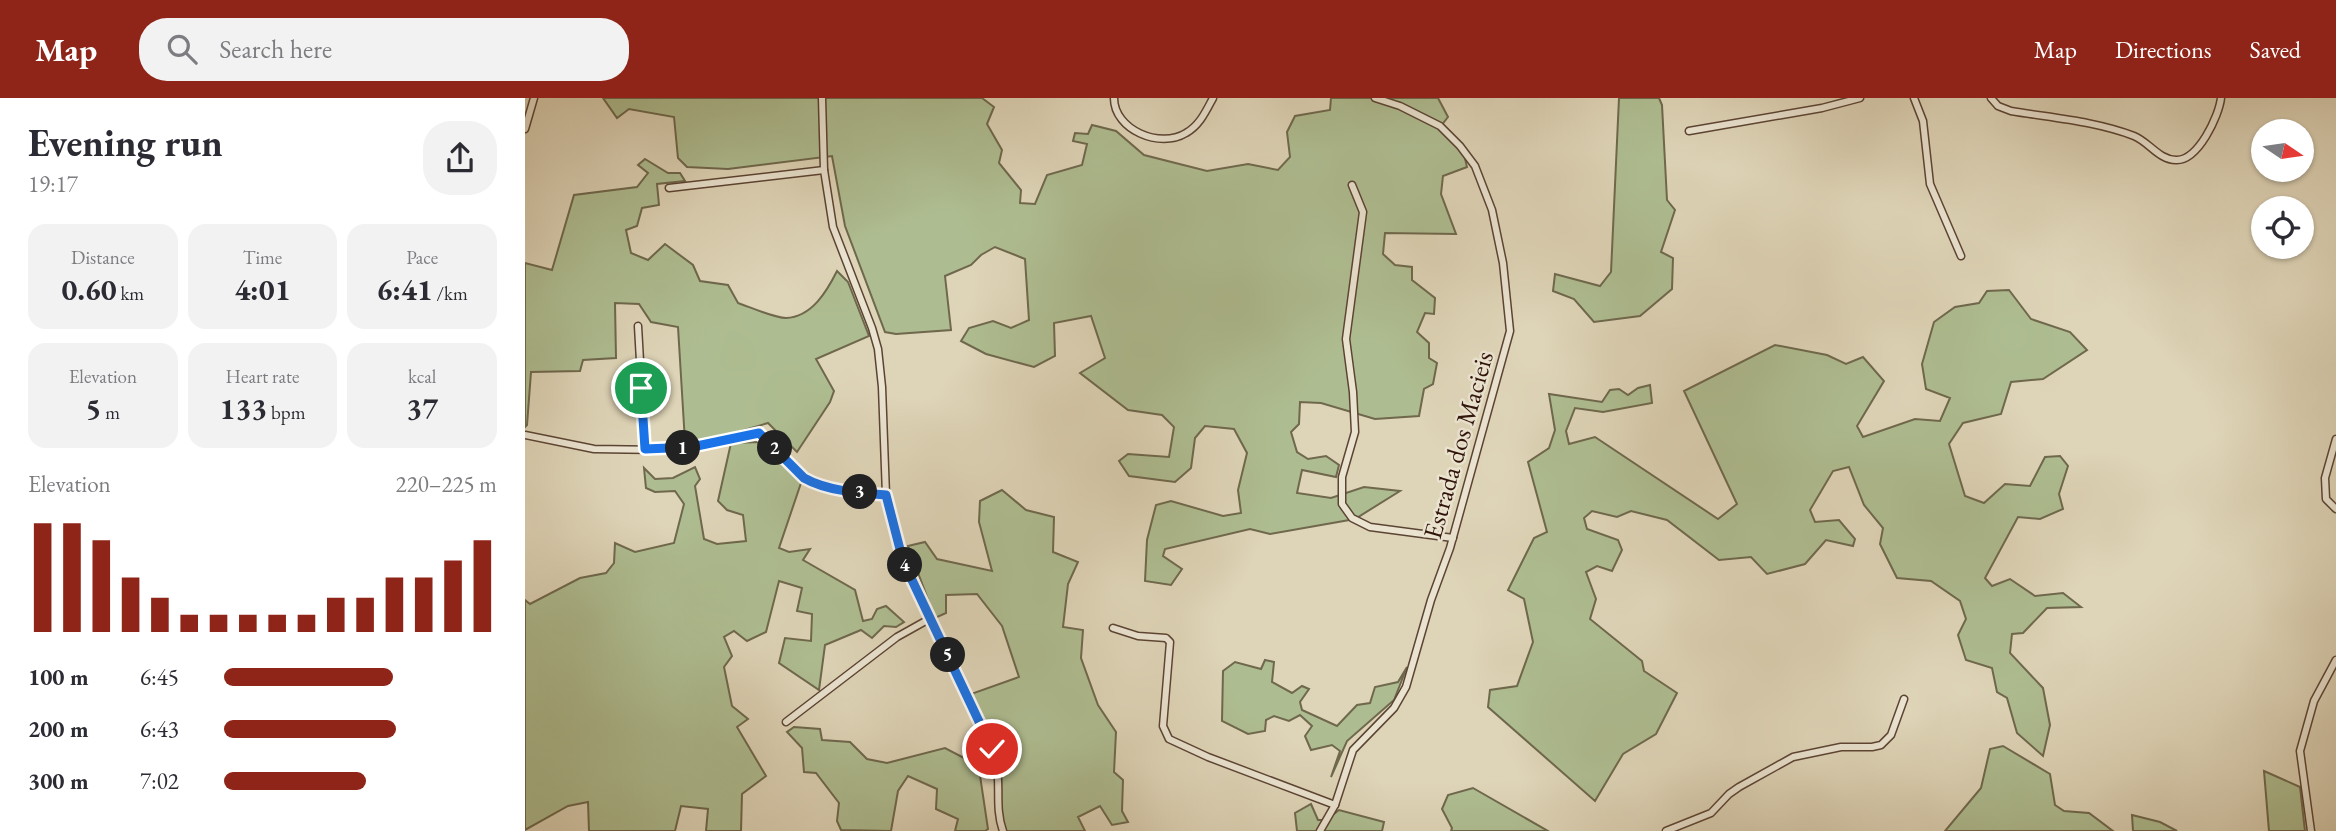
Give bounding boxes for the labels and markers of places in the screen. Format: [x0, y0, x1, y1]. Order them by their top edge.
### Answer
pin [611, 358, 671, 418]
pin: 1 [665, 430, 701, 466]
pin: 2 [757, 430, 793, 466]
pin: 3 [843, 474, 877, 510]
pin: 4 [887, 547, 923, 582]
pin: 5 [931, 638, 965, 672]
pin [962, 719, 1022, 779]

